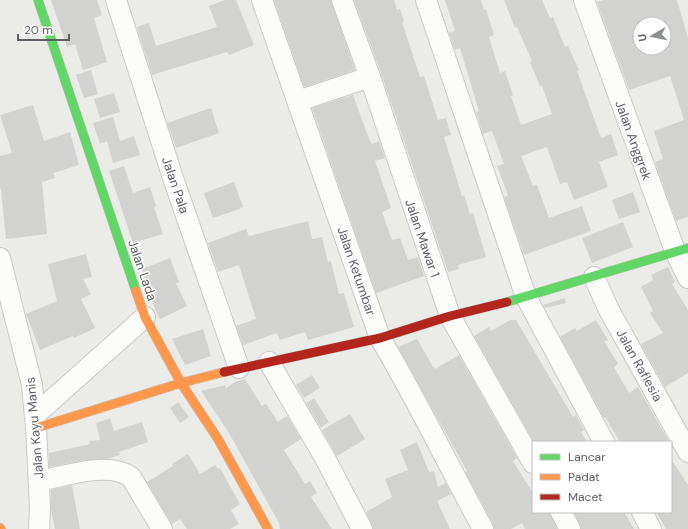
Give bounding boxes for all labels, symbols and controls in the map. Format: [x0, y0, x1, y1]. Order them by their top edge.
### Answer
scale bar [18, 16, 69, 42]
north arrow [632, 16, 672, 56]
text: 20 m [24, 22, 53, 38]
text: U [635, 33, 650, 42]
street label: Jalan Anggrek [611, 98, 656, 183]
street label: Jalan Pala [158, 155, 193, 216]
street label: Jalan Mawar 1 [401, 197, 444, 279]
street label: Jalan Ketumbar [333, 224, 380, 318]
street label: Jalan Lada [124, 237, 161, 303]
street label: Jalan Raflesia [613, 326, 667, 405]
street label: Jalan Kayu Manis [22, 376, 47, 479]
legend [532, 441, 672, 513]
text: Lancar [568, 449, 606, 465]
text: Padat [568, 469, 600, 485]
text: Macet [568, 489, 603, 505]

